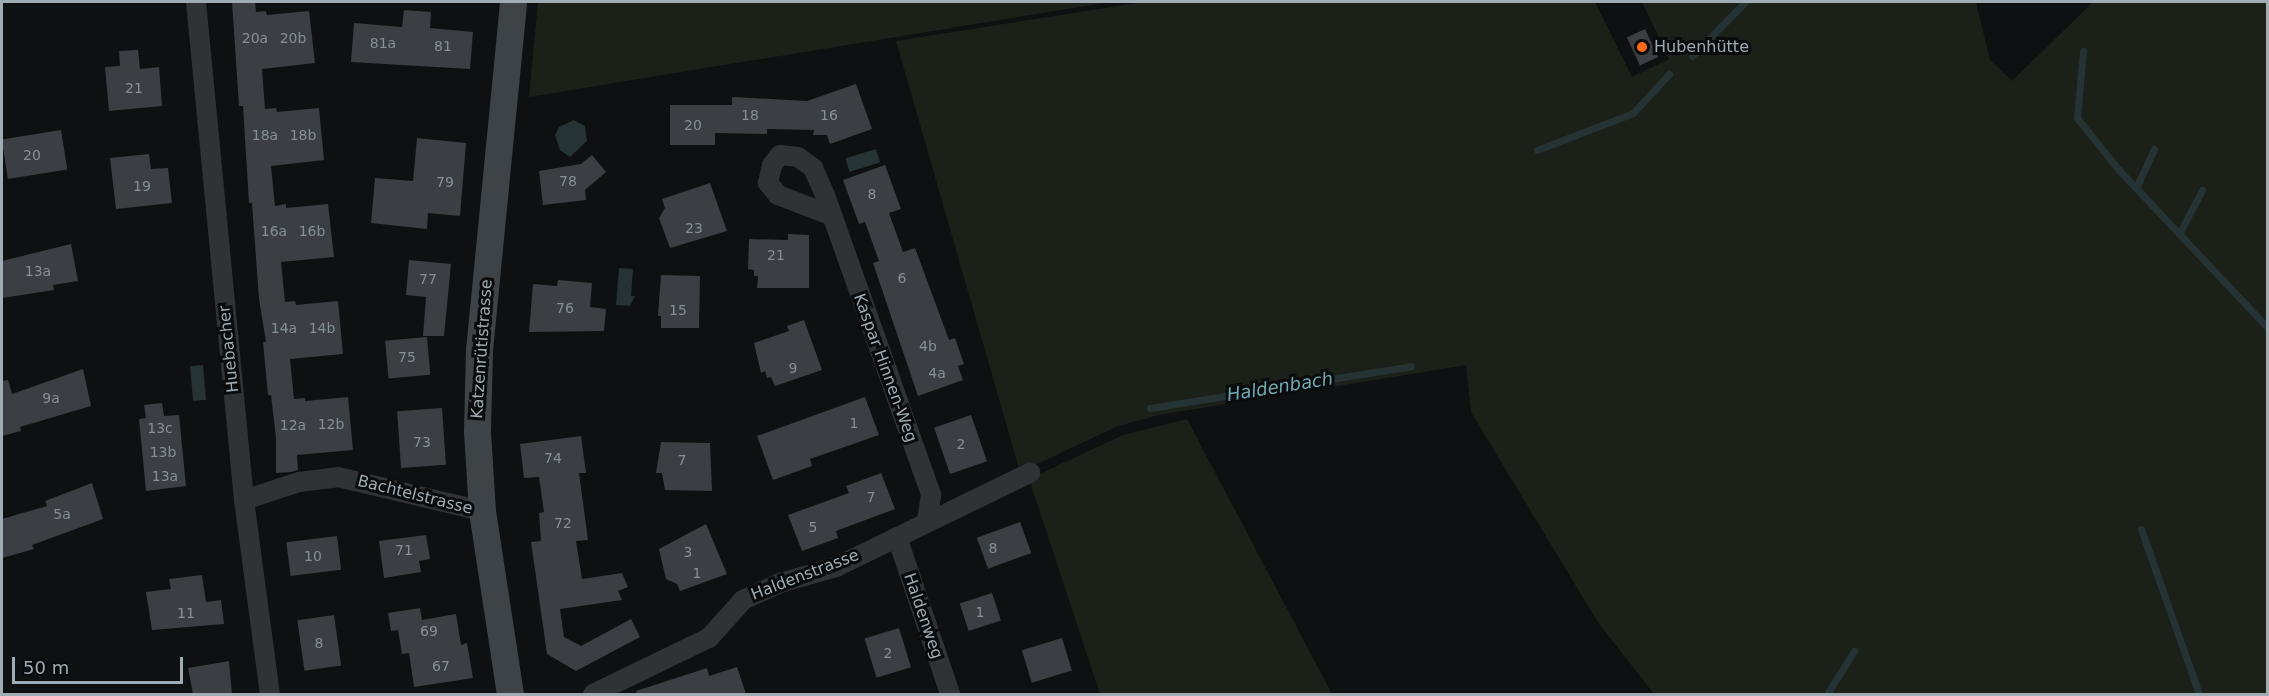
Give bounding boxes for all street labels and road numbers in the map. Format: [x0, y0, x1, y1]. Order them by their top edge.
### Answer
street label: Katzenrütistrasse [468, 279, 496, 419]
street label: Kaspar Hinnen-Weg [849, 291, 921, 445]
street label: Huebacher [215, 305, 243, 393]
street label: Bachtelstrasse [356, 471, 474, 519]
street label: Haldenstrasse [748, 546, 862, 604]
street label: Haldenweg [899, 571, 947, 661]

